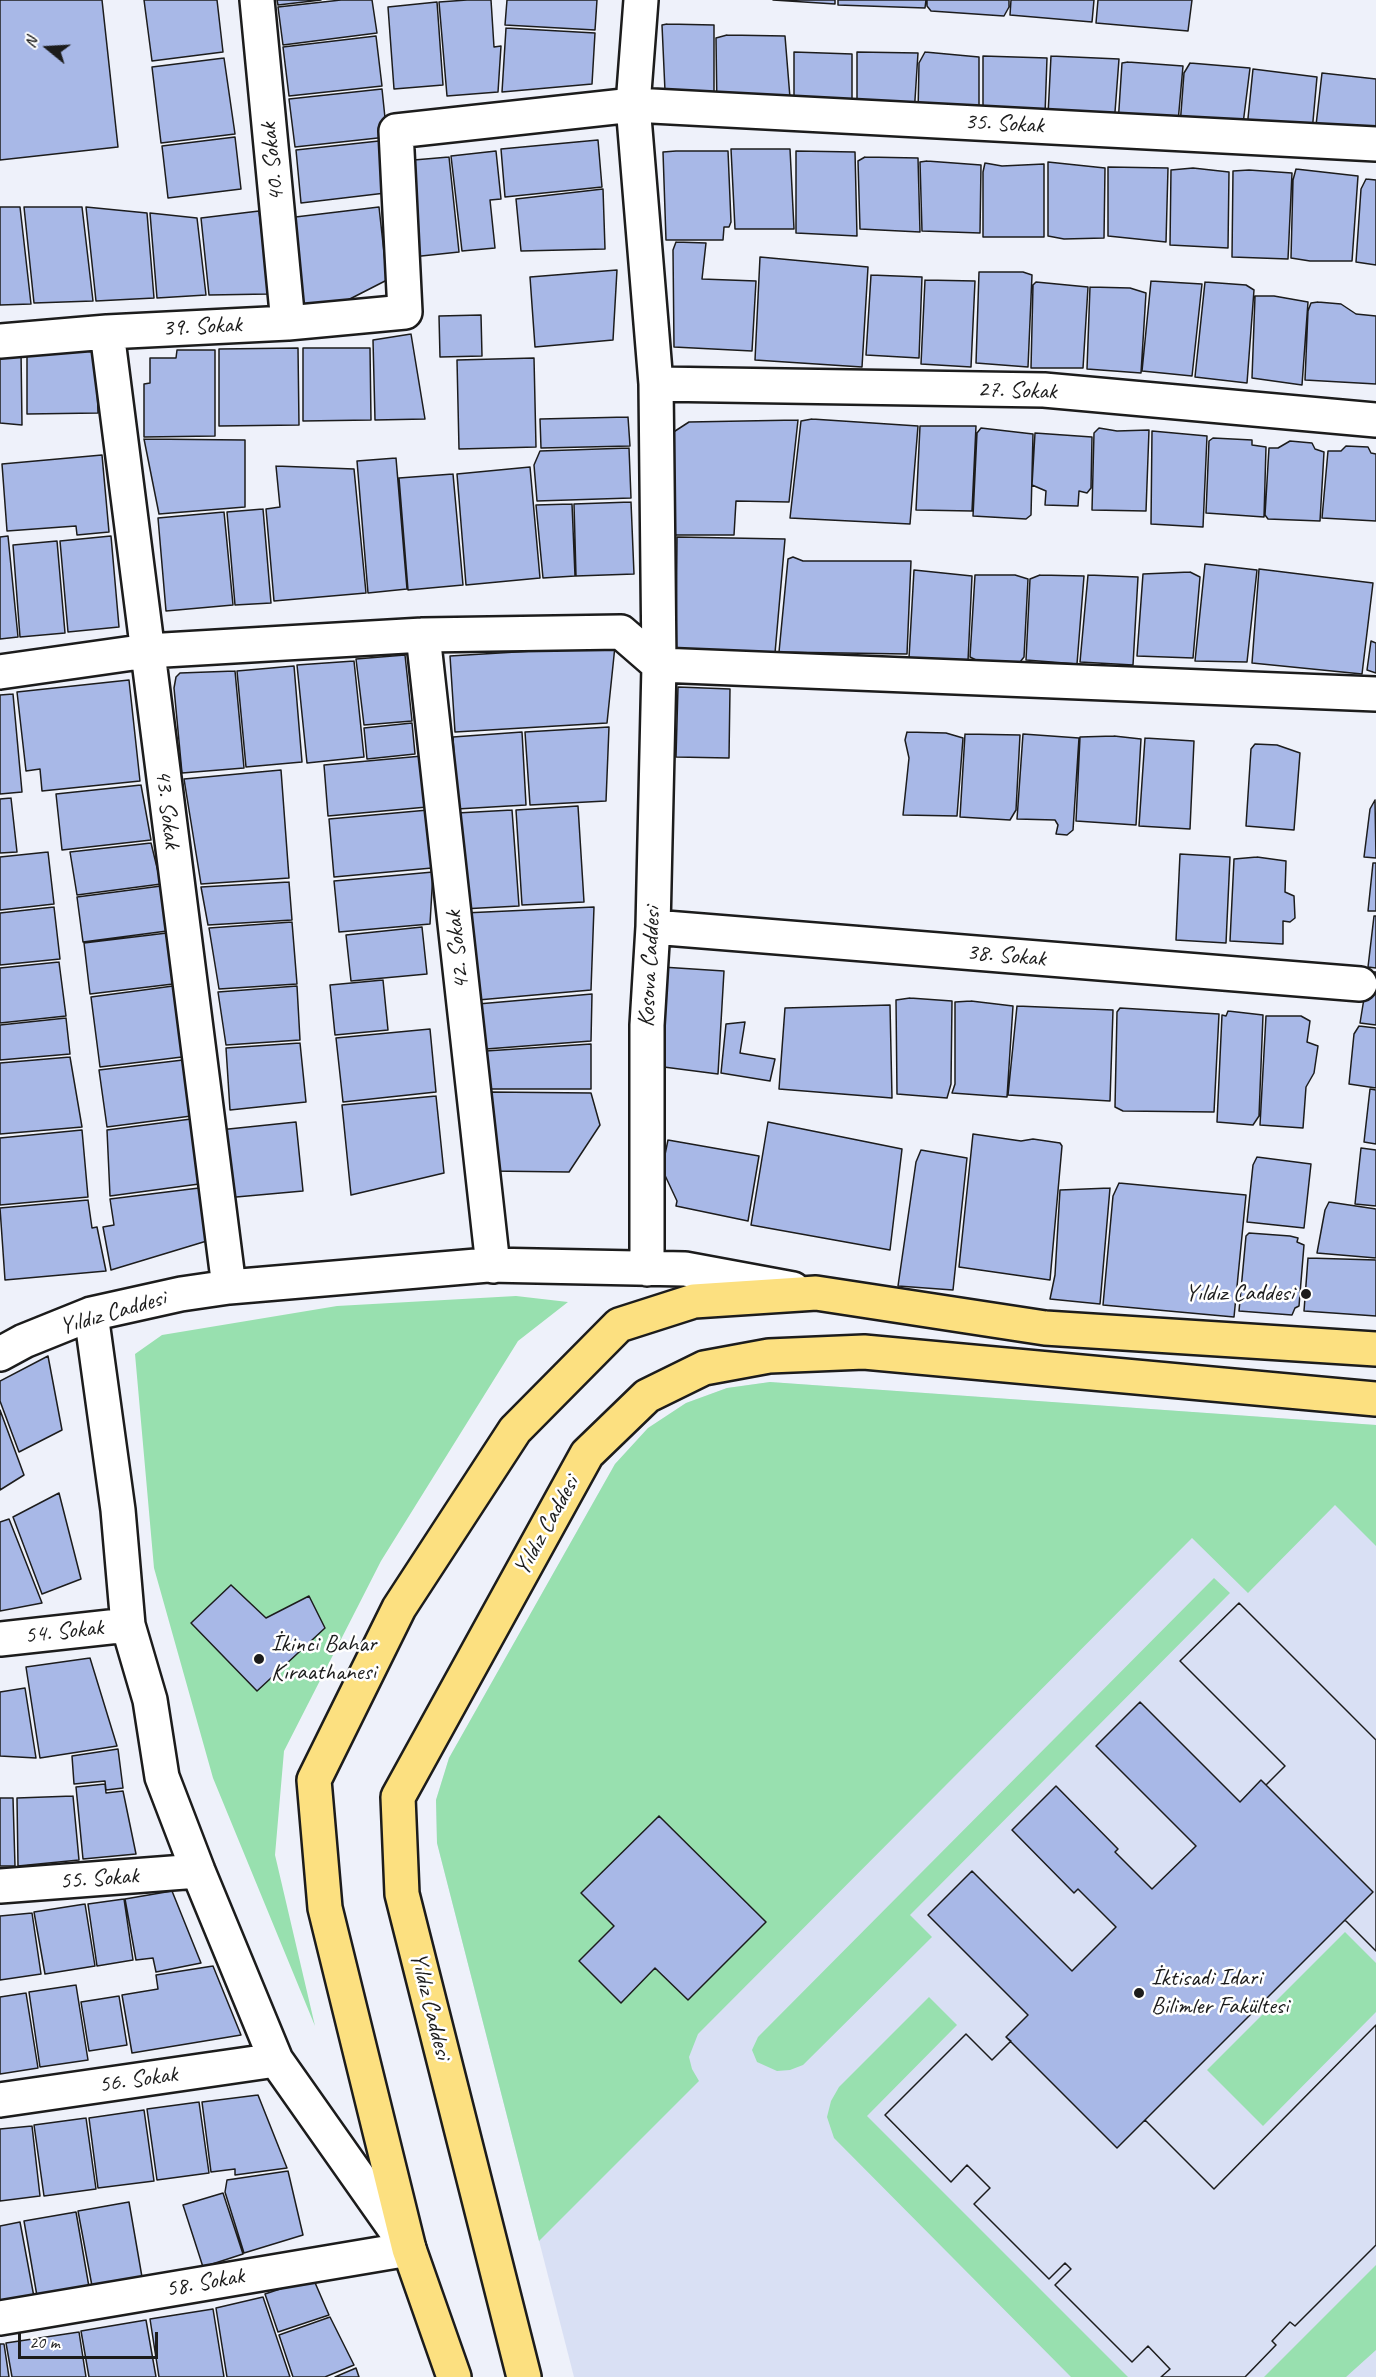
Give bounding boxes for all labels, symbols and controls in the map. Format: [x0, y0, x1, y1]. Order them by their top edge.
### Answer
north arrow [18, 18, 78, 78]
text: N [20, 35, 42, 50]
street label: 35. Sokak [964, 108, 1044, 140]
street label: 40. Sokak [255, 121, 291, 203]
street label: 39. Sokak [162, 311, 242, 343]
street label: 27. Sokak [977, 375, 1057, 407]
street label: 43. Sokak [148, 768, 186, 850]
street label: Kosova Caddesi [632, 906, 668, 1028]
street label: 42. Sokak [440, 909, 476, 991]
street label: 38. Sokak [965, 938, 1047, 974]
place label: Yıldız Caddesi [1185, 1280, 1294, 1308]
street label: Yıldız Caddesi [57, 1284, 169, 1342]
marker: Yıldız Caddesi [1299, 1287, 1313, 1301]
street label: Yıldız Caddesi [508, 1471, 586, 1581]
street label: 54. Sokak [23, 1614, 105, 1650]
place label: İkinci Bahar Kıraathanesi [271, 1631, 377, 1687]
marker: İkinci Bahar Kıraathanesi [252, 1652, 266, 1666]
street label: 55. Sokak [58, 1862, 140, 1896]
street label: Yıldız Caddesi [403, 1950, 457, 2062]
place label: İktisadi Idari Bilimler Fakültesi [1151, 1965, 1289, 2021]
marker: İktisadi Idari Bilimler Fakültesi [1132, 1986, 1146, 2000]
street label: 56. Sokak [97, 2060, 179, 2100]
street label: 58. Sokak [164, 2262, 246, 2304]
scale bar [21, 2320, 160, 2358]
text: 20 m [29, 2331, 60, 2353]

